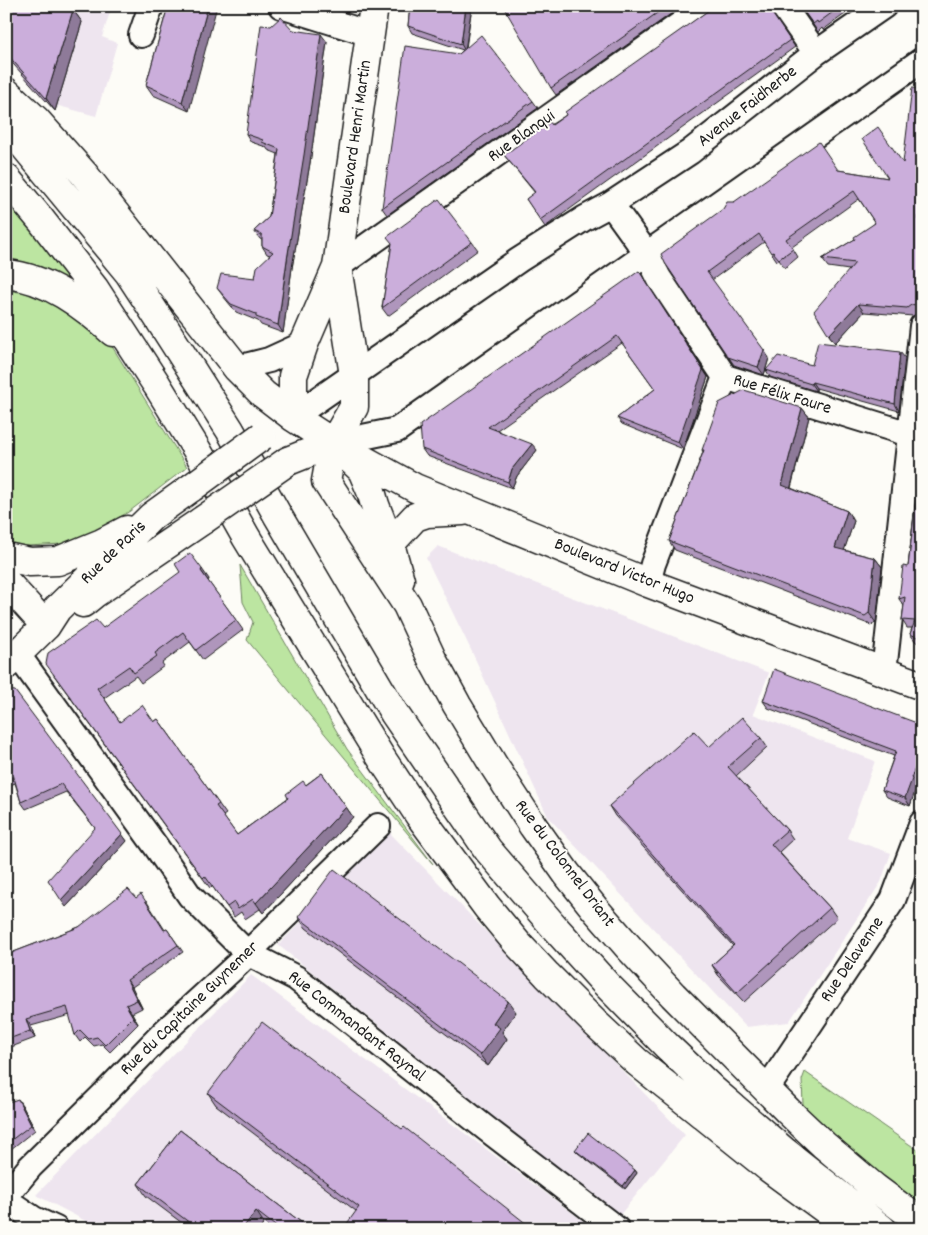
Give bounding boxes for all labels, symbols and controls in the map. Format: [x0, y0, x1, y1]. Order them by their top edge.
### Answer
street label: Boulevard Henri Martin [333, 58, 379, 216]
street label: Avenue Faidherbe [693, 60, 803, 154]
street label: Rue Blanqui [483, 105, 561, 169]
street label: Rue Félix Faure [730, 368, 834, 422]
street label: Rue de Paris [75, 515, 153, 591]
street label: Boulevard Victor Hugo [550, 532, 698, 612]
street label: Rue du Colonnel Driant [508, 795, 620, 933]
street label: Rue Delavenne [815, 912, 891, 1008]
street label: Rue du Capitaine Guynemer [115, 936, 265, 1082]
street label: Rue Commandant Raynal [282, 965, 431, 1089]

